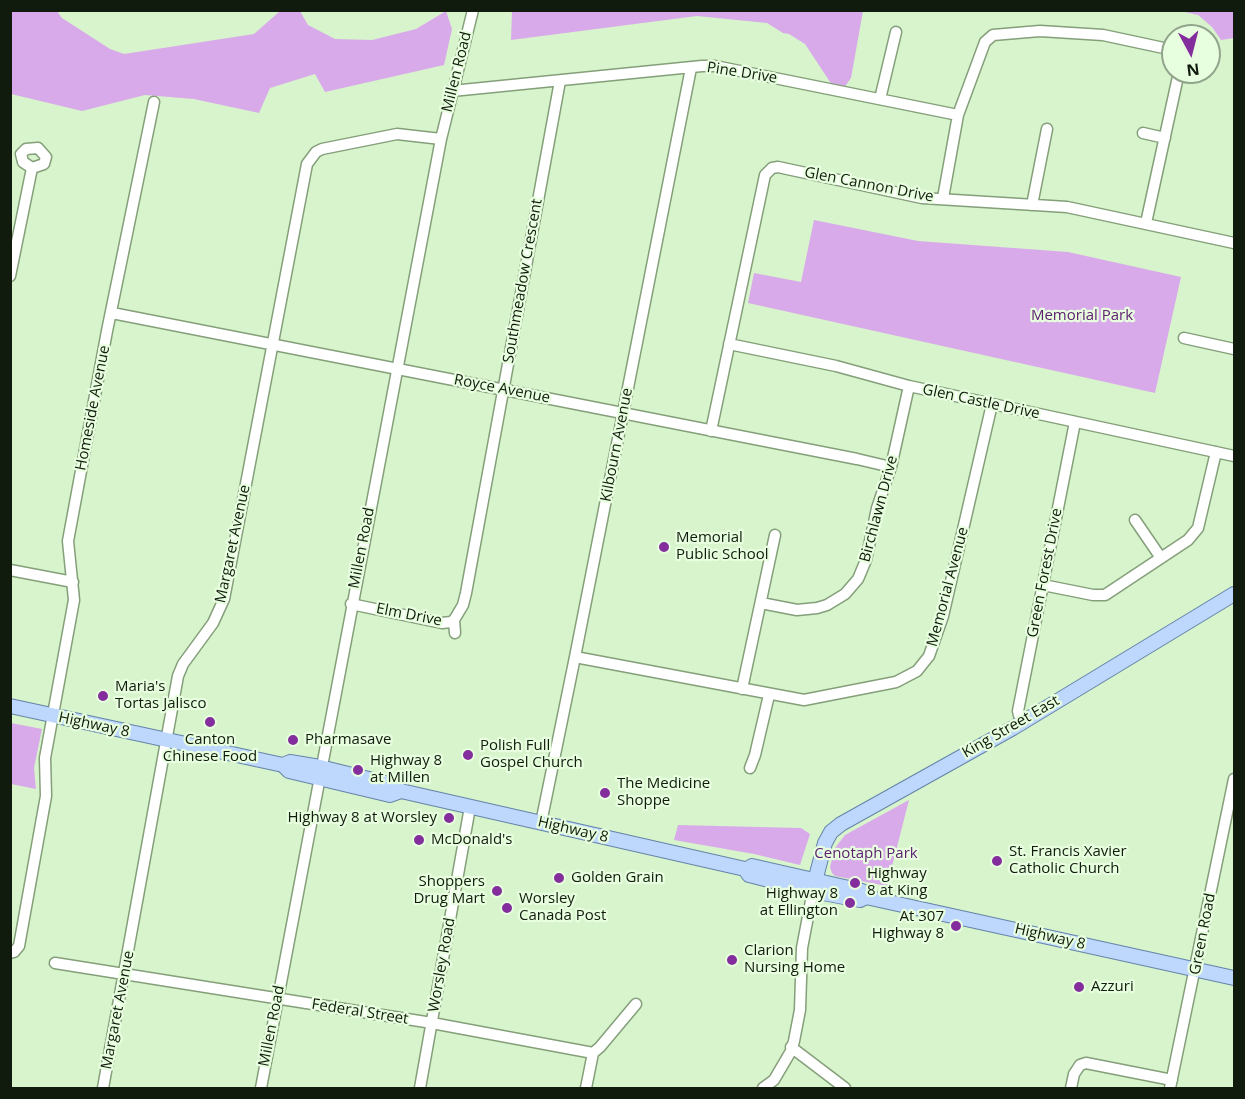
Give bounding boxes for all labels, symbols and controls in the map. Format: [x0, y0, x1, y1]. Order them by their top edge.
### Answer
north arrow [1161, 24, 1221, 84]
street label: Millen Road [438, 30, 476, 114]
text: N [1185, 58, 1201, 82]
street label: Pine Drive [706, 59, 778, 87]
street label: Glen Cannon Drive [803, 164, 935, 206]
street label: Southmeadow Crescent [500, 197, 546, 365]
park label: Memorial Park [1031, 307, 1133, 325]
street label: Homeside Avenue [72, 344, 114, 472]
street label: Royce Avenue [452, 371, 552, 407]
street label: Glen Castle Drive [921, 381, 1041, 423]
street label: Kilbourn Avenue [597, 387, 637, 503]
street label: Birchlawn Drive [856, 454, 902, 564]
street label: Margaret Avenue [212, 483, 254, 605]
street label: Millen Road [345, 506, 379, 590]
street label: Green Forest Drive [1024, 507, 1066, 639]
street label: Memorial Avenue [923, 525, 973, 649]
place label: Memorial Public School [676, 529, 768, 564]
marker: Memorial Public School [657, 540, 671, 554]
street label: Elm Drive [375, 600, 443, 630]
place label: Maria's Tortas Jalisco [115, 678, 206, 713]
marker: Maria's Tortas Jalisco [96, 689, 110, 703]
street label: King Street East [959, 692, 1063, 762]
street label: Highway 8 [57, 709, 131, 741]
marker: Canton Chinese Food [203, 715, 217, 729]
place label: Canton Chinese Food [163, 731, 257, 766]
place label: Pharmasave [305, 731, 391, 749]
marker: Pharmasave [286, 733, 300, 747]
place label: Polish Full Gospel Church [480, 737, 583, 772]
marker: Polish Full Gospel Church [461, 748, 475, 762]
place label: Highway 8 at Millen [370, 752, 442, 787]
marker: Highway 8 at Millen [351, 763, 365, 777]
place label: The Medicine Shoppe [617, 775, 710, 810]
marker: The Medicine Shoppe [598, 786, 612, 800]
place label: Highway 8 at Worsley [288, 809, 437, 827]
marker: Highway 8 at Worsley [442, 811, 456, 825]
street label: Highway 8 [536, 813, 610, 847]
place label: McDonald's [431, 831, 513, 849]
marker: McDonald's [412, 833, 426, 847]
place label: St. Francis Xavier Catholic Church [1009, 843, 1127, 878]
park label: Cenotaph Park [814, 845, 918, 863]
marker: St. Francis Xavier Catholic Church [990, 854, 1004, 868]
place label: Highway 8 at King [867, 865, 927, 900]
place label: Golden Grain [571, 869, 664, 887]
marker: Golden Grain [552, 871, 566, 885]
place label: Shoppers Drug Mart [413, 873, 485, 908]
marker: Highway 8 at King [848, 876, 862, 890]
marker: Shoppers Drug Mart [490, 884, 504, 898]
place label: Highway 8 at Ellington [760, 885, 838, 920]
place label: Worsley Canada Post [519, 890, 606, 925]
street label: Green Road [1186, 892, 1220, 976]
marker: Highway 8 at Ellington [843, 896, 857, 910]
marker: Worsley Canada Post [500, 901, 514, 915]
place label: At 307 Highway 8 [872, 908, 944, 943]
street label: Worsley Road [425, 916, 459, 1014]
marker: At 307 Highway 8 [949, 919, 963, 933]
street label: Highway 8 [1013, 920, 1087, 954]
place label: Clarion Nursing Home [744, 942, 845, 977]
street label: Margaret Avenue [98, 949, 138, 1071]
marker: Clarion Nursing Home [725, 953, 739, 967]
place label: Azzuri [1091, 978, 1134, 996]
marker: Azzuri [1072, 980, 1086, 994]
street label: Millen Road [255, 984, 289, 1068]
street label: Federal Street [310, 995, 410, 1029]

